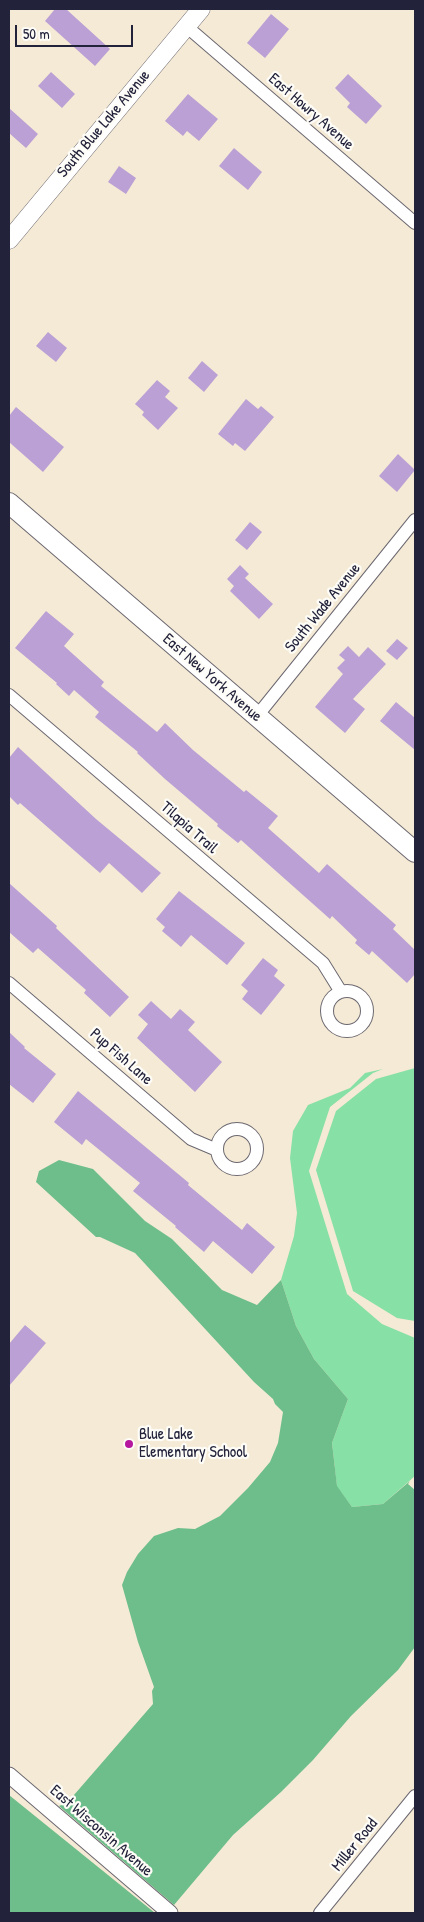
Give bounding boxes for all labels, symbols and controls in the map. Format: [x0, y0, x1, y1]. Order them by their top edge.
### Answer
scale bar [18, 15, 135, 47]
text: 50 m [23, 23, 50, 44]
street label: South Blue Lake Avenue [53, 66, 155, 182]
street label: East Howry Avenue [264, 70, 358, 154]
street label: South Wade Avenue [281, 560, 365, 656]
street label: East New York Avenue [158, 630, 266, 726]
street label: Tilapia Trail [156, 798, 222, 858]
street label: Pup Fish Lane [86, 1025, 156, 1089]
place label: Blue Lake Elementary School [139, 1425, 247, 1463]
marker: Blue Lake Elementary School [123, 1438, 135, 1450]
street label: East Wisconsin Avenue [46, 1781, 156, 1881]
street label: Miller Road [328, 1815, 382, 1875]

